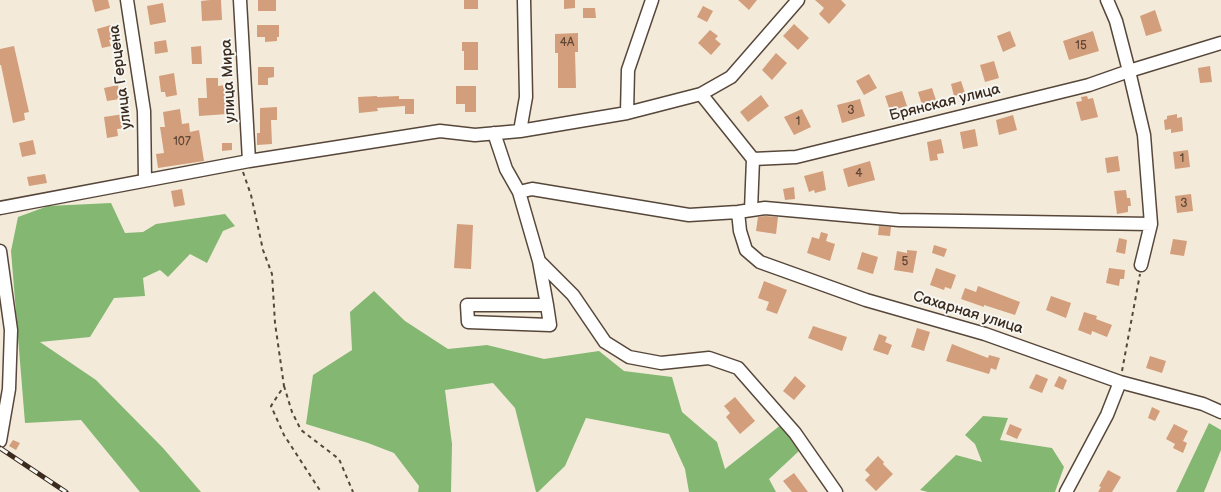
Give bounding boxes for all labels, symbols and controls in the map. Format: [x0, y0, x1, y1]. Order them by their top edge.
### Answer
street label: улица Герцена [106, 24, 136, 130]
house number: 4А [560, 36, 574, 50]
street label: улица Мира [218, 39, 240, 123]
house number: 15 [1075, 39, 1087, 53]
street label: Брянская улица [888, 81, 1002, 125]
house number: 3 [847, 104, 855, 118]
house number: 1 [796, 115, 800, 129]
house number: 107 [173, 135, 191, 149]
house number: 1 [1180, 152, 1184, 166]
house number: 4 [855, 167, 863, 181]
house number: 3 [1180, 197, 1188, 211]
house number: 5 [902, 255, 908, 269]
street label: Сахарная улица [911, 288, 1025, 338]

